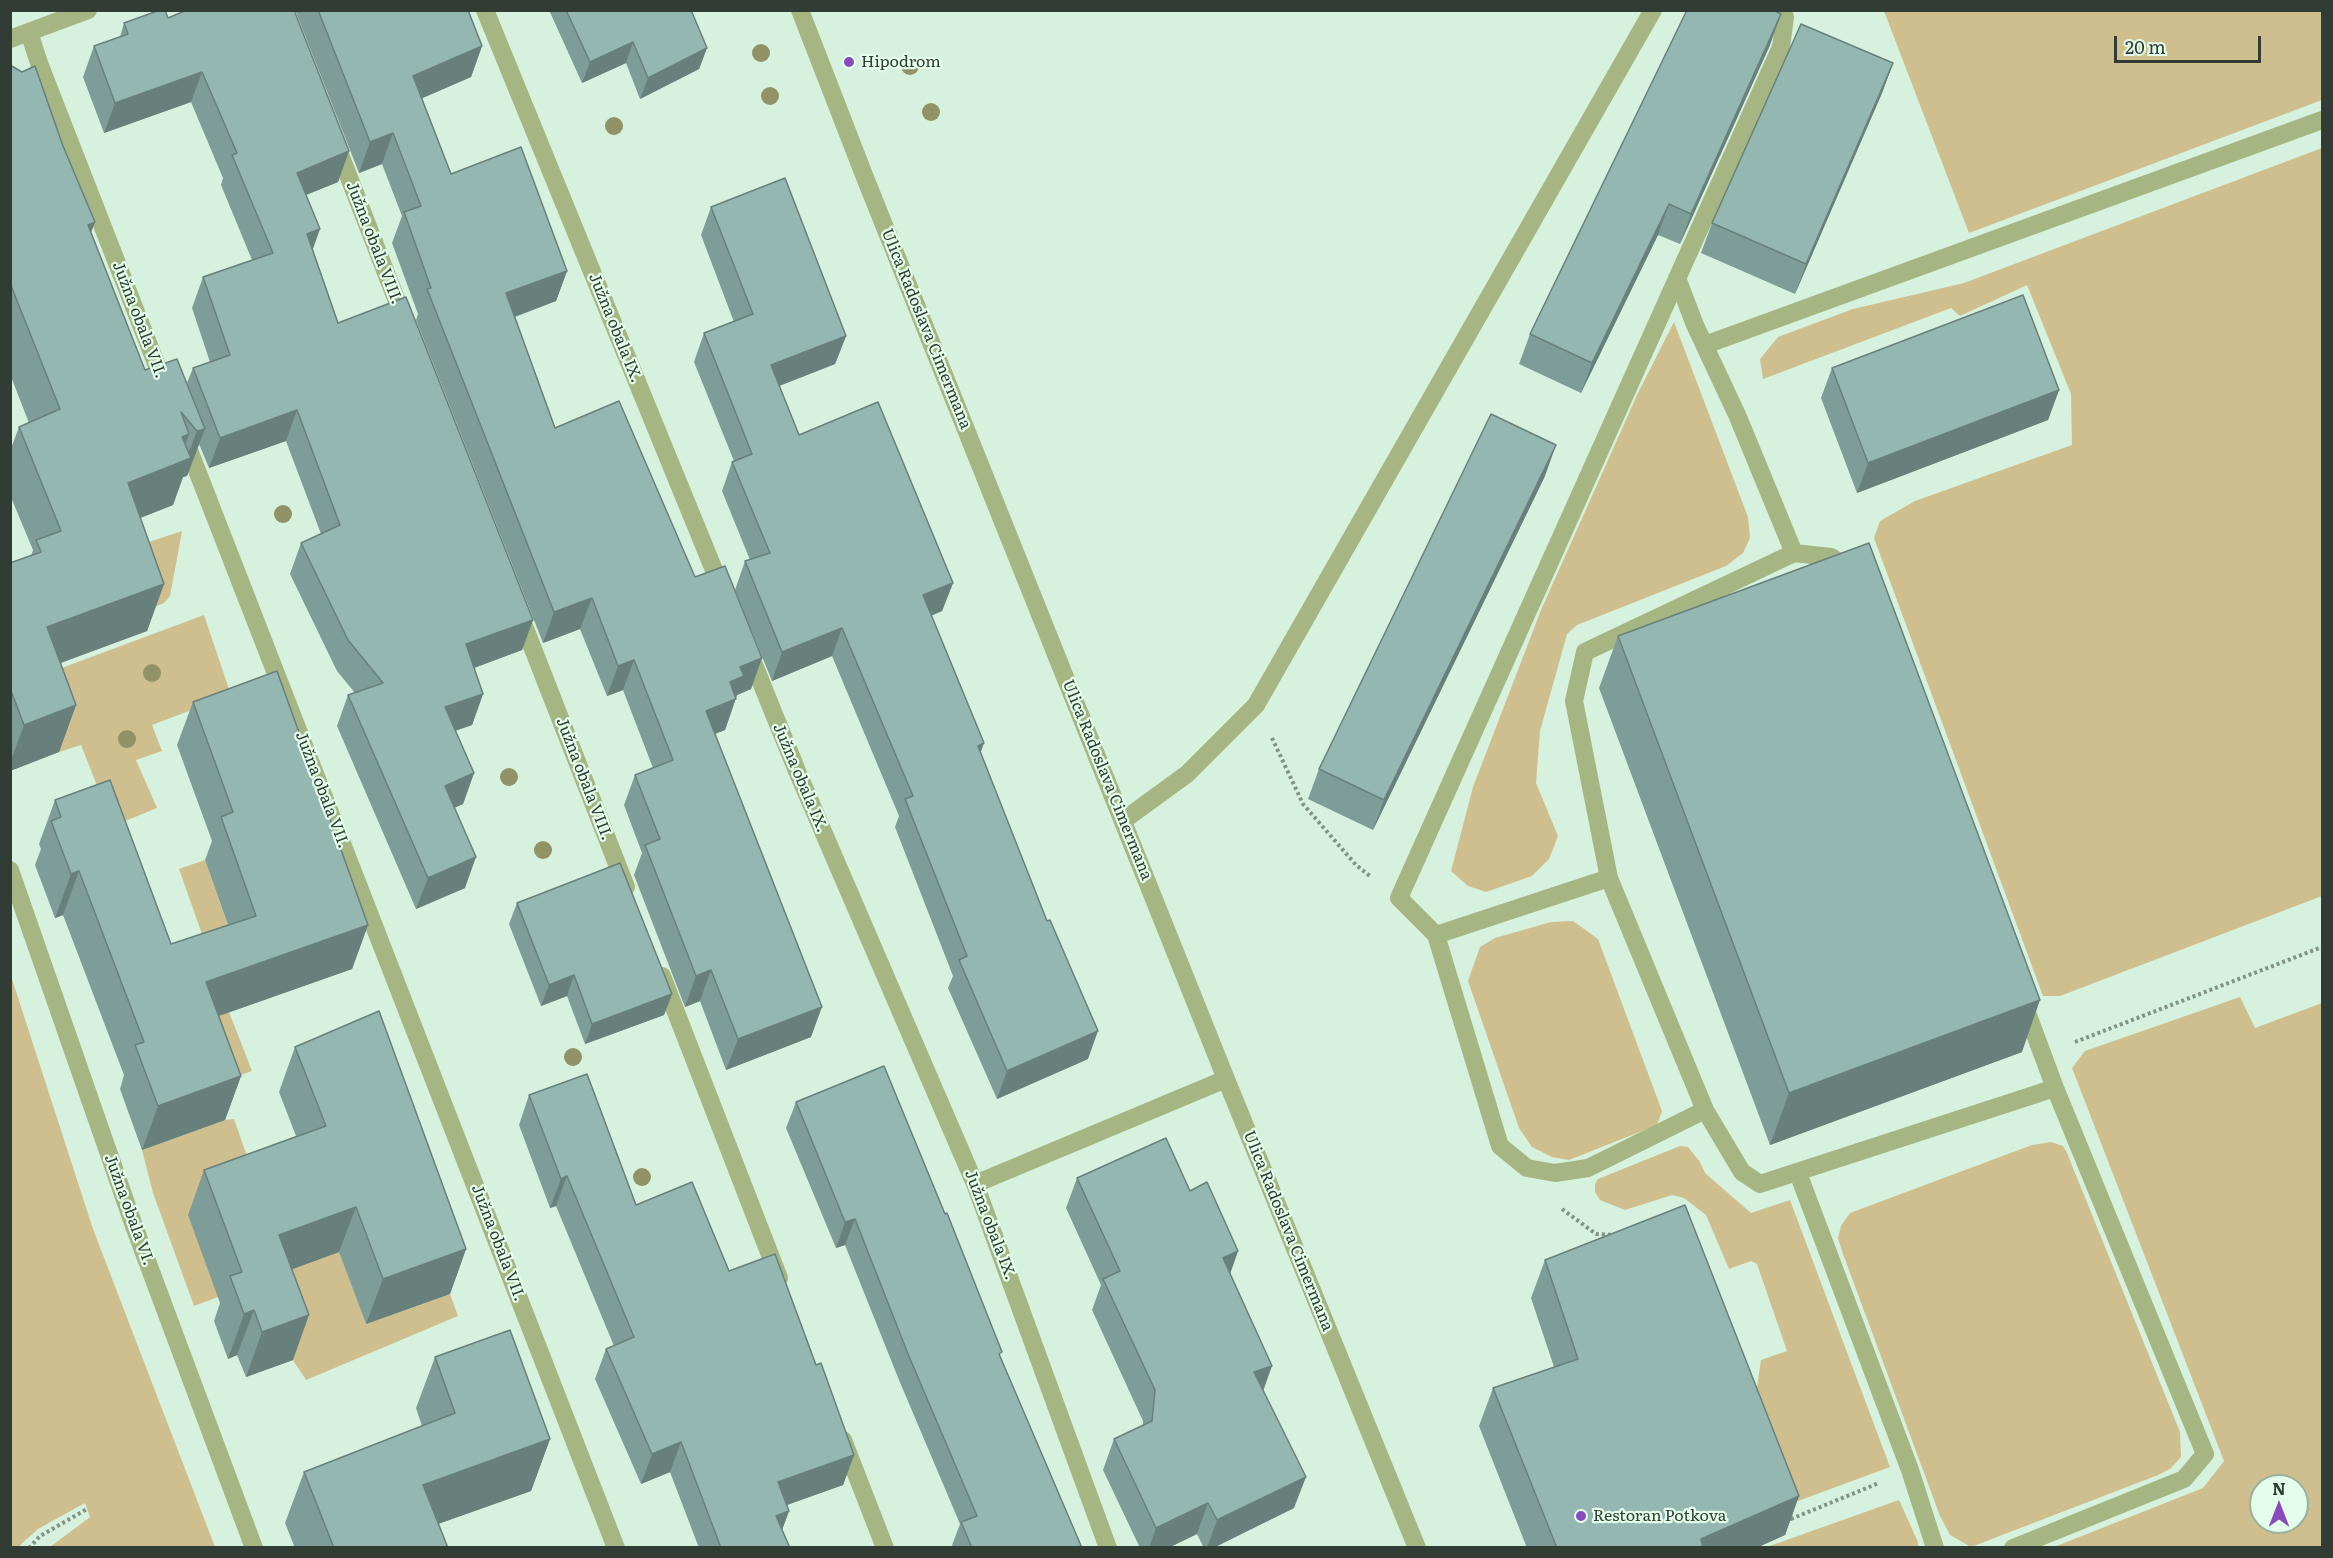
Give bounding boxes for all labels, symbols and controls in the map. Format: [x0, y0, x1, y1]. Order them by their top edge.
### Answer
scale bar [2117, 24, 2264, 62]
text: 20 m [2125, 33, 2166, 60]
place label: Hipodrom [861, 52, 941, 72]
marker: Hipodrom [842, 55, 856, 69]
street label: Južna obala VIII. [342, 179, 406, 307]
street label: Ulica Radoslava Cimermana [877, 226, 975, 432]
street label: Južna obala VII. [108, 259, 170, 381]
street label: Južna obala IX. [584, 270, 646, 386]
street label: Ulica Radoslava Cimermana [1058, 677, 1156, 883]
street label: Južna obala VIII. [552, 715, 616, 843]
street label: Južna obala IX. [768, 721, 832, 835]
street label: Južna obala VII. [291, 729, 353, 851]
street label: Ulica Radoslava Cimermana [1239, 1128, 1337, 1334]
street label: Južna obala VI. [100, 1152, 158, 1268]
street label: Južna obala IX. [960, 1167, 1020, 1283]
street label: Južna obala VII. [467, 1182, 529, 1304]
north arrow [2249, 1474, 2309, 1534]
text: N [2272, 1476, 2286, 1500]
place label: Restoran Potkova [1593, 1506, 1726, 1526]
marker: Restoran Potkova [1574, 1509, 1588, 1523]

